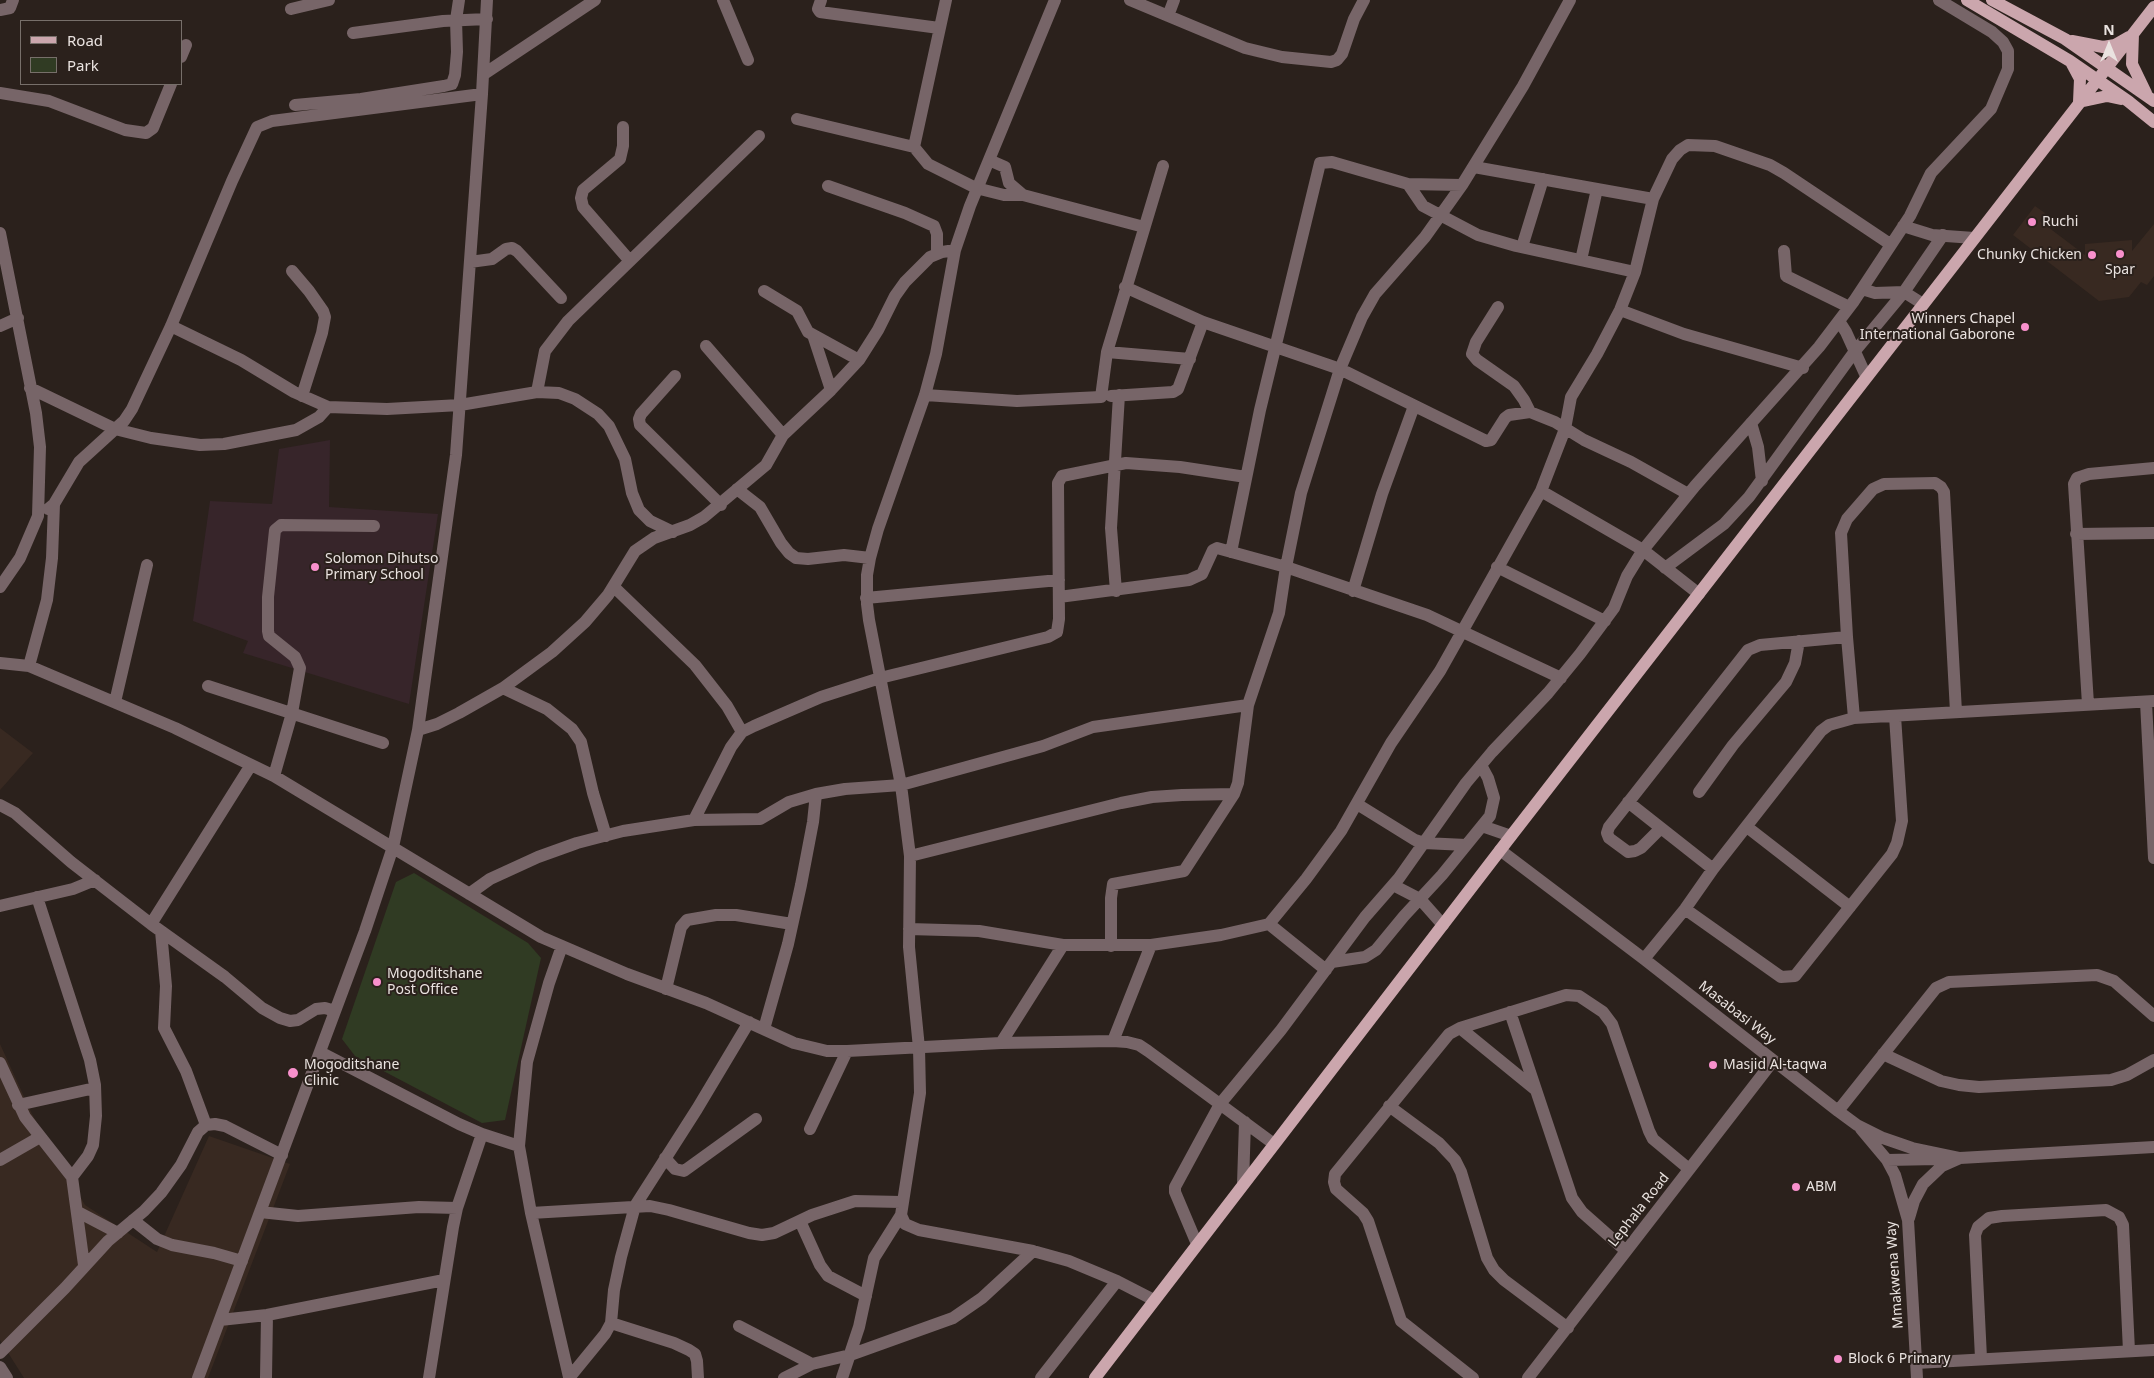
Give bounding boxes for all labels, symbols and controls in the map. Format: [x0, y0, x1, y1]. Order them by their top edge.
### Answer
legend [20, 20, 182, 85]
north arrow [2084, 20, 2134, 70]
text: N [2103, 20, 2115, 39]
text: Road [67, 30, 103, 50]
text: Park [67, 55, 99, 75]
place label: Ruchi [2042, 214, 2078, 230]
marker: Ruchi [2026, 216, 2038, 228]
place label: Chunky Chicken [1977, 247, 2082, 263]
marker: Spar [2114, 248, 2126, 260]
marker: Chunky Chicken [2086, 249, 2098, 261]
place label: Spar [2105, 262, 2135, 278]
place label: Winners Chapel International Gaborone [1860, 311, 2015, 344]
marker: Winners Chapel International Gaborone [2019, 321, 2031, 333]
place label: Solomon Dihutso Primary School [325, 551, 438, 584]
marker: Solomon Dihutso Primary School [309, 561, 321, 573]
place label: Mogoditshane Post Office [387, 966, 482, 999]
marker: Mogoditshane Post Office [371, 976, 383, 988]
street label: Masabasi Way [1695, 978, 1779, 1048]
place label: Mogoditshane Clinic [304, 1057, 399, 1090]
place label: Masjid Al-taqwa [1723, 1057, 1827, 1073]
marker: Masjid Al-taqwa [1707, 1059, 1719, 1071]
marker: Mogoditshane Clinic [286, 1066, 300, 1080]
street label: Lephala Road [1605, 1170, 1673, 1250]
place label: ABM [1806, 1179, 1837, 1195]
marker: ABM [1790, 1181, 1802, 1193]
street label: Mmakwena Way [1883, 1221, 1907, 1329]
place label: Block 6 Primary [1848, 1351, 1950, 1367]
marker: Block 6 Primary [1832, 1353, 1844, 1365]

